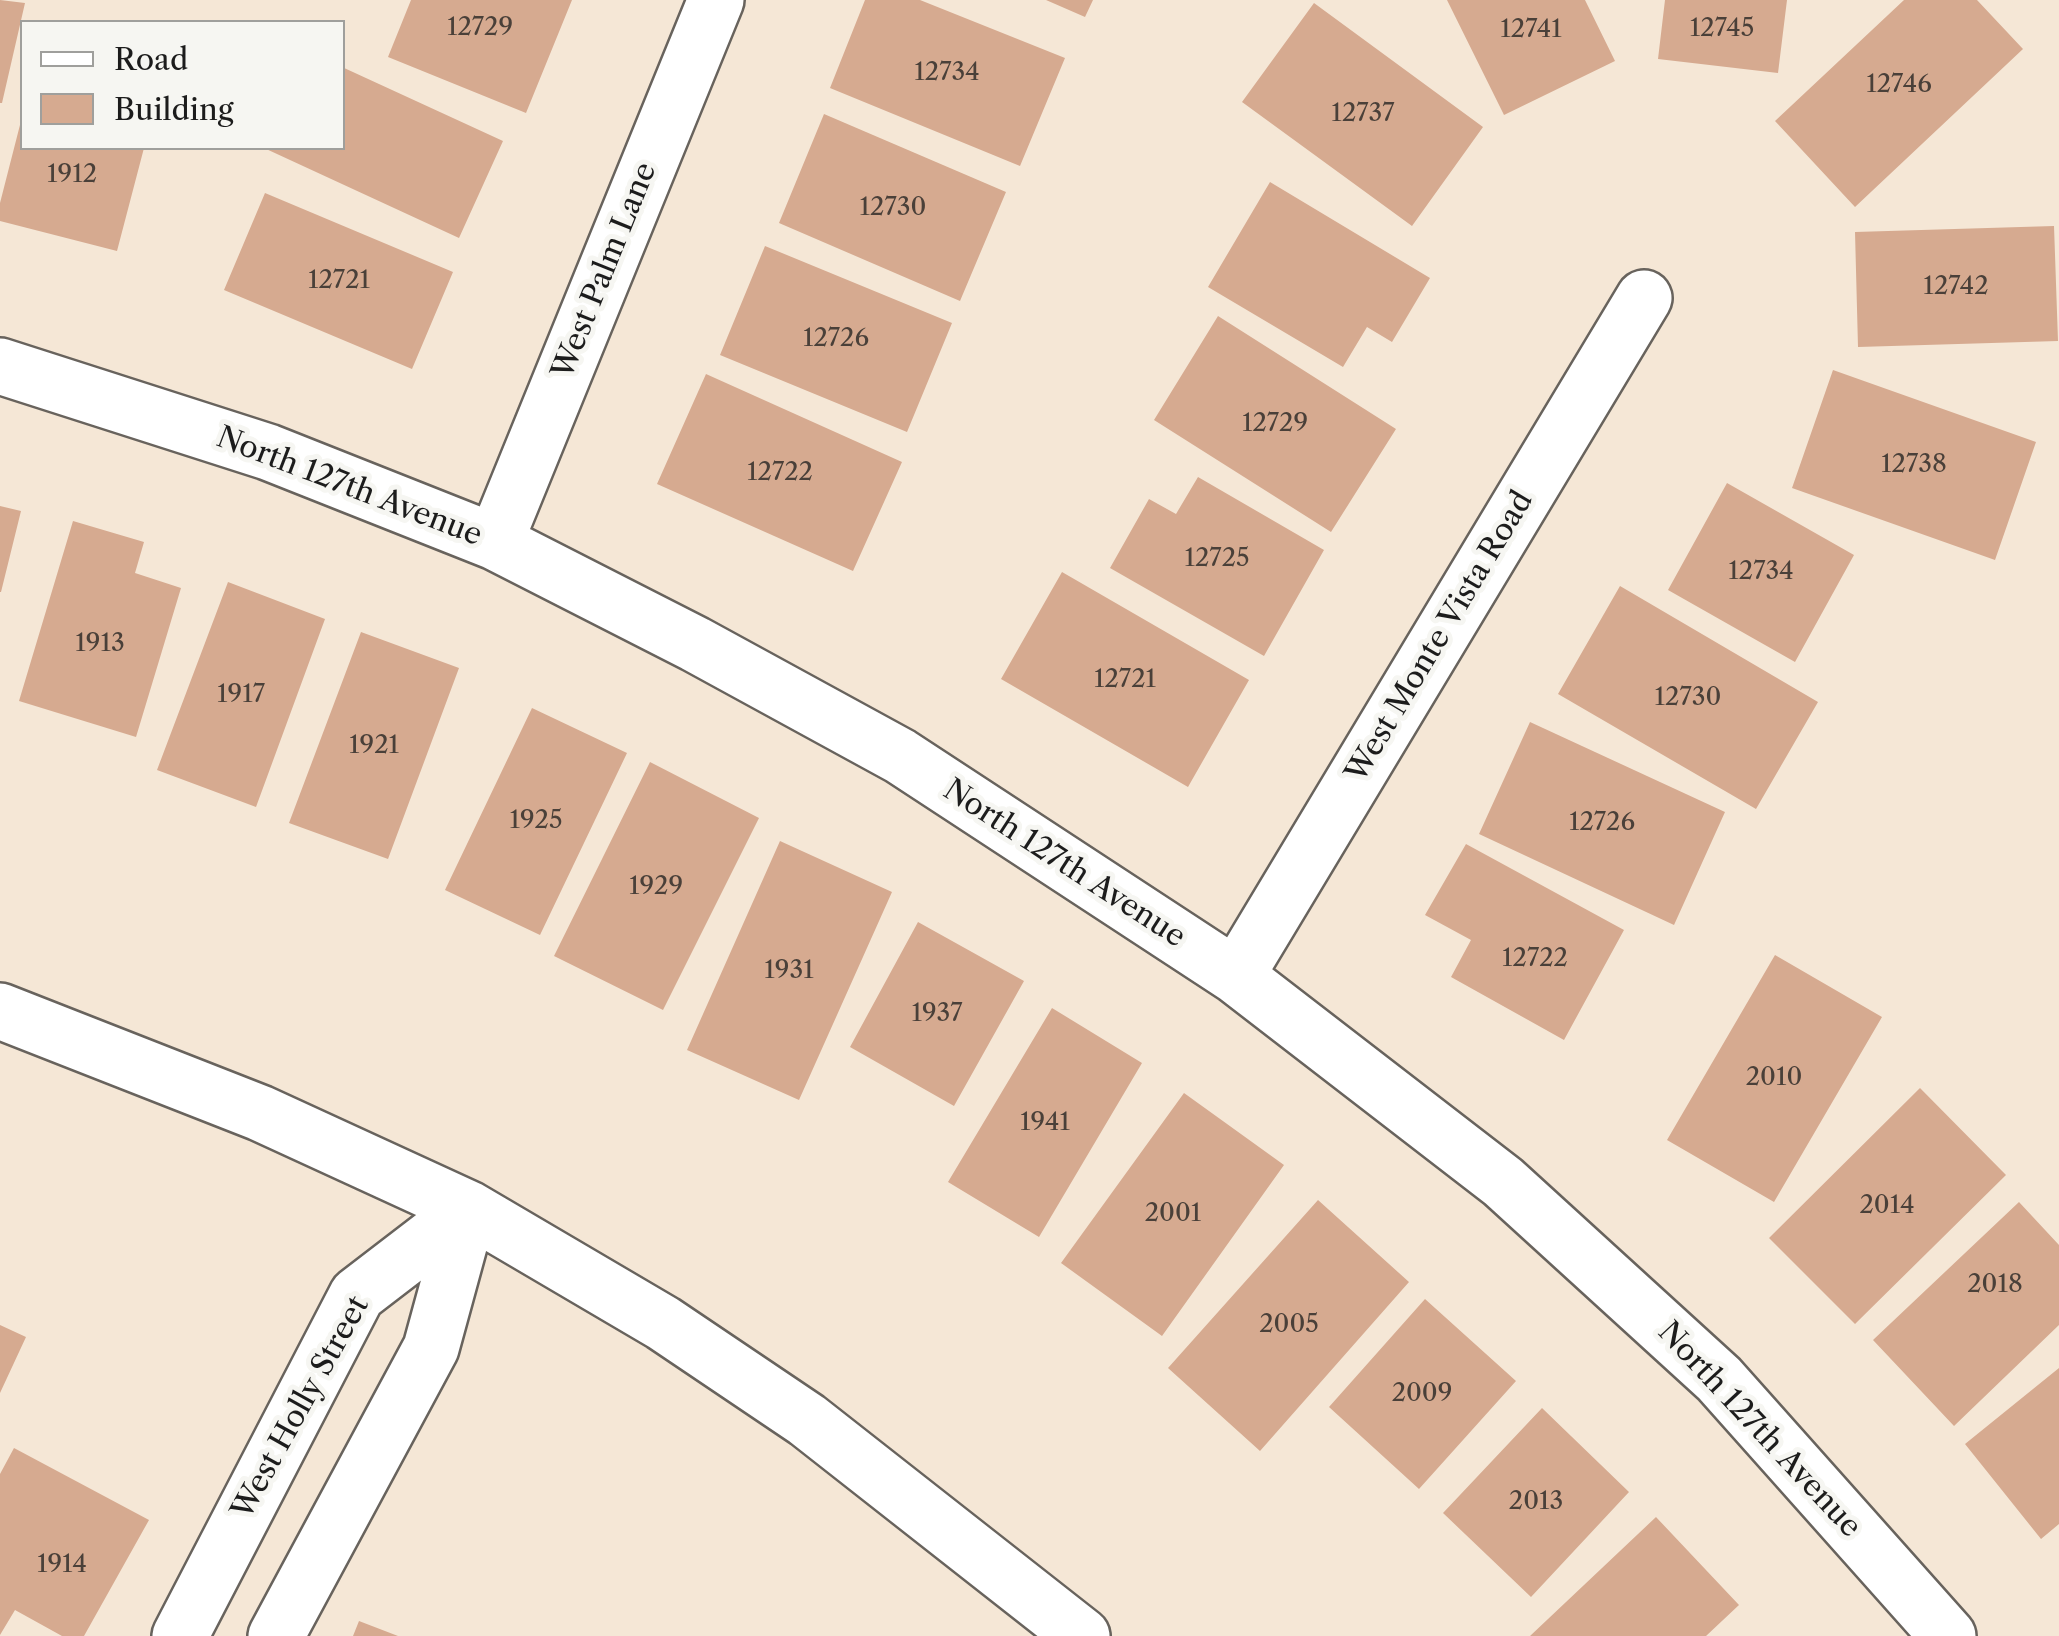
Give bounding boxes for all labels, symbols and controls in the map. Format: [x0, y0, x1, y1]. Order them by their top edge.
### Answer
house number: 12729 [447, 13, 513, 43]
house number: 12745 [1690, 14, 1754, 44]
house number: 12741 [1500, 15, 1562, 45]
legend [20, 20, 345, 150]
text: Road [114, 41, 188, 78]
house number: 12734 [914, 58, 980, 88]
house number: 12746 [1866, 70, 1932, 100]
text: Building [114, 91, 234, 128]
house number: 12737 [1331, 99, 1395, 129]
street label: West Palm Lane [545, 158, 665, 384]
house number: 1912 [47, 160, 97, 190]
house number: 12730 [860, 193, 926, 223]
house number: 12721 [308, 266, 370, 296]
house number: 12742 [1923, 272, 1989, 302]
house number: 12726 [803, 324, 869, 354]
house number: 12729 [1242, 409, 1308, 439]
street label: North 127th Avenue [211, 420, 487, 554]
house number: 12738 [1881, 450, 1947, 480]
house number: 12722 [747, 458, 813, 488]
street label: West Monte Vista Road [1339, 485, 1541, 789]
house number: 12725 [1184, 544, 1250, 574]
house number: 12734 [1728, 557, 1794, 587]
house number: 1913 [75, 629, 125, 659]
house number: 12721 [1094, 665, 1156, 695]
house number: 1917 [217, 680, 265, 710]
house number: 12730 [1655, 683, 1721, 713]
house number: 1921 [349, 731, 399, 761]
street label: North 127th Avenue [936, 772, 1192, 956]
house number: 1925 [509, 806, 563, 836]
house number: 12726 [1569, 808, 1635, 838]
house number: 1929 [629, 872, 683, 902]
house number: 12722 [1502, 944, 1568, 974]
house number: 1931 [764, 956, 814, 986]
house number: 1937 [911, 999, 963, 1029]
house number: 2010 [1746, 1063, 1802, 1093]
house number: 1941 [1020, 1108, 1070, 1138]
house number: 2014 [1859, 1191, 1915, 1221]
house number: 2001 [1145, 1199, 1201, 1229]
house number: 2018 [1967, 1270, 2023, 1300]
street label: West Holly Street [225, 1290, 377, 1526]
house number: 2005 [1259, 1310, 1319, 1340]
street label: North 127th Avenue [1650, 1315, 1868, 1545]
house number: 2009 [1392, 1379, 1452, 1409]
house number: 2013 [1509, 1487, 1563, 1517]
house number: 1914 [37, 1550, 87, 1580]

